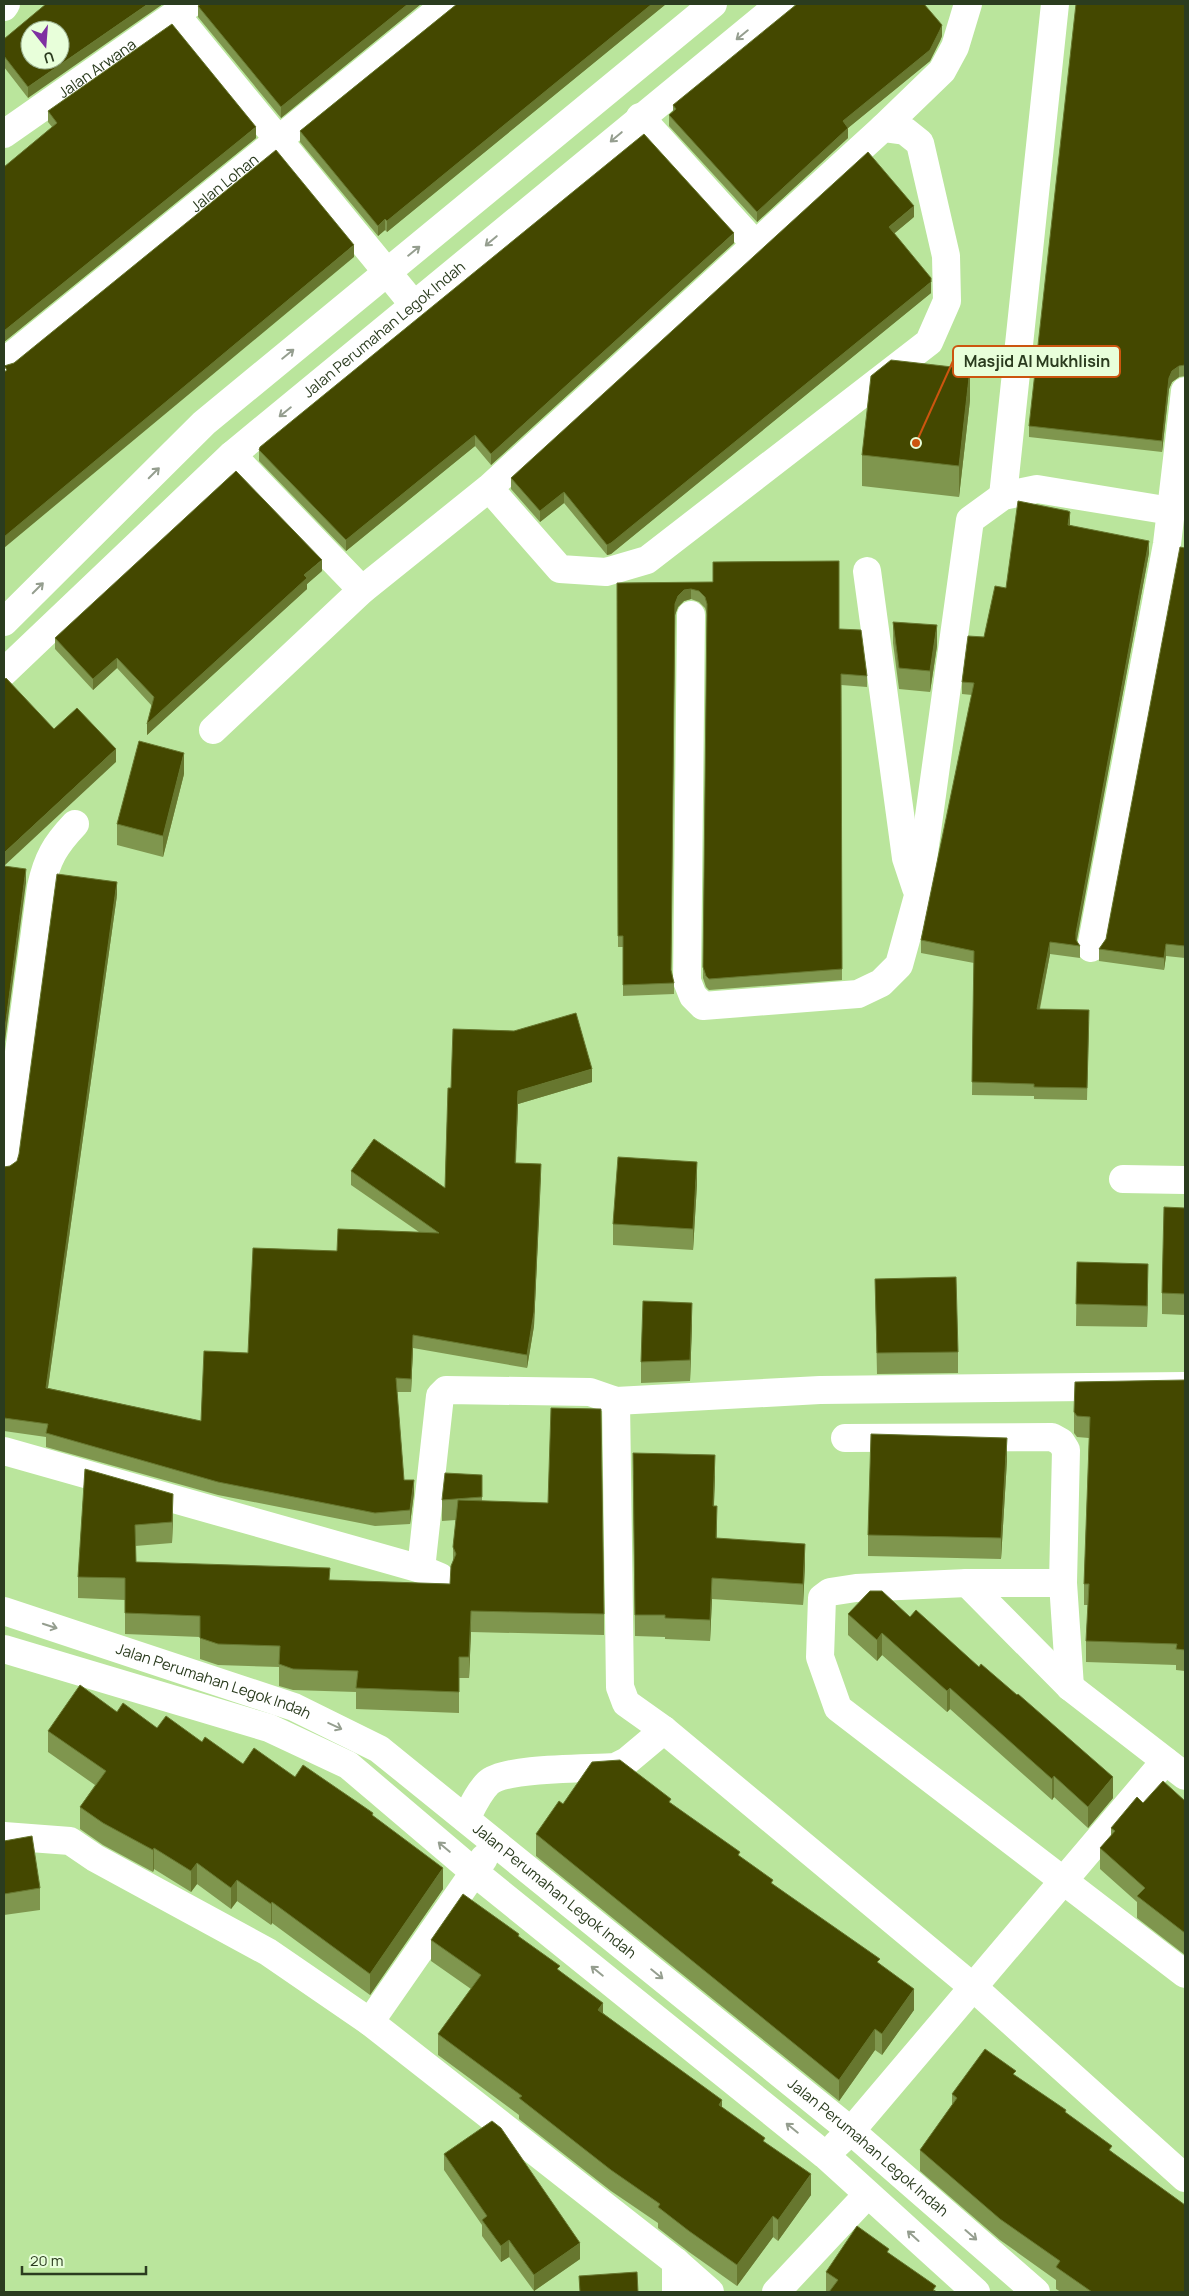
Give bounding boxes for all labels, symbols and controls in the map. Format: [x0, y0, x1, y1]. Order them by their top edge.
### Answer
north arrow [20, 20, 70, 70]
one-way arrow [736, 29, 749, 40]
street label: Jalan Arwana [54, 34, 140, 103]
text: U [41, 47, 57, 68]
one-way arrow [610, 132, 623, 143]
street label: Jalan Lohan [186, 149, 263, 217]
one-way arrow [485, 236, 498, 247]
one-way arrow [407, 245, 420, 256]
street label: Jalan Perumahan Legok Indah [298, 256, 470, 402]
callout: Masjid Al Mukhlisin [953, 346, 1120, 377]
one-way arrow [281, 348, 294, 359]
text: Masjid Al Mukhlisin [964, 350, 1110, 372]
one-way arrow [279, 406, 292, 417]
one-way arrow [147, 467, 160, 479]
one-way arrow [32, 582, 44, 594]
one-way arrow [42, 1622, 58, 1632]
street label: Jalan Perumahan Legok Indah [113, 1638, 315, 1724]
one-way arrow [327, 1722, 342, 1731]
street label: Jalan Perumahan Legok Indah [469, 1818, 641, 1963]
one-way arrow [438, 1841, 451, 1852]
one-way arrow [591, 1966, 604, 1977]
one-way arrow [651, 1969, 664, 1980]
street label: Jalan Perumahan Legok Indah [783, 2073, 953, 2221]
one-way arrow [786, 2123, 799, 2134]
one-way arrow [964, 2229, 977, 2241]
one-way arrow [907, 2230, 920, 2242]
scale bar [22, 2244, 146, 2276]
text: 20 m [30, 2250, 63, 2271]

